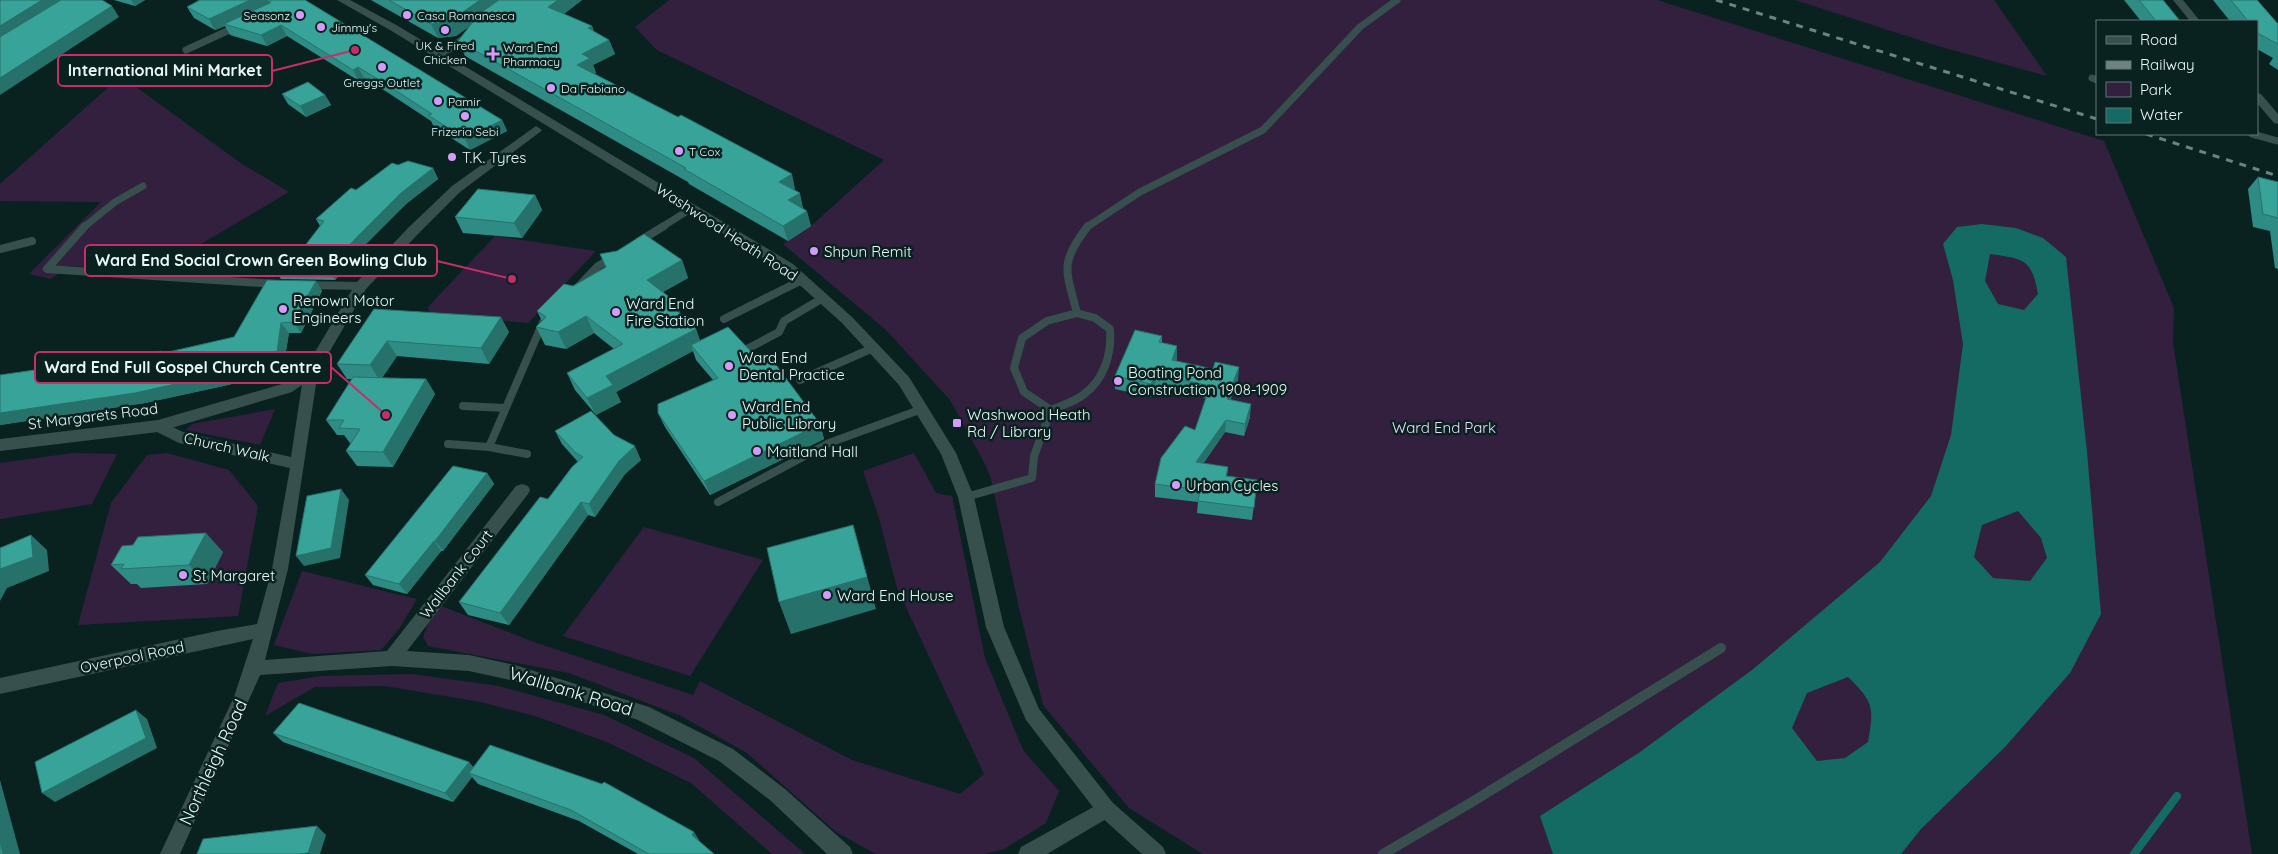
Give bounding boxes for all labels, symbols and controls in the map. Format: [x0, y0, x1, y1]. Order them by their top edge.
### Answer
place label: Seasonz [244, 8, 290, 23]
place label: Casa Romanesca [417, 8, 515, 23]
marker: Seasonz [294, 9, 306, 21]
marker: Casa Romanesca [401, 9, 413, 21]
place label: Jimmy's [331, 20, 377, 35]
legend [2096, 20, 2258, 135]
marker: Jimmy's [315, 21, 327, 33]
marker: UK & Fired Chicken [439, 24, 451, 36]
text: Road [2140, 30, 2177, 49]
place label: UK & Fired Chicken [415, 38, 475, 67]
place label: Ward End Pharmacy [503, 40, 560, 69]
marker: Ward End Pharmacy [487, 48, 499, 60]
callout: International Mini Market [58, 55, 272, 86]
text: Railway [2140, 55, 2195, 74]
text: International Mini Market [68, 60, 262, 80]
marker: Greggs Outlet [376, 61, 388, 73]
place label: Greggs Outlet [344, 75, 420, 90]
text: Park [2140, 80, 2172, 99]
place label: Da Fabiano [561, 81, 625, 96]
marker: Da Fabiano [545, 82, 557, 94]
place label: Pamir [448, 94, 481, 109]
marker: Pamir [432, 95, 444, 107]
text: Water [2140, 105, 2183, 124]
marker: Frizeria Sebi [459, 110, 471, 122]
place label: Frizeria Sebi [431, 124, 499, 139]
place label: T Cox [689, 144, 720, 159]
marker: T Cox [673, 145, 685, 157]
place label: T.K. Tyres [462, 148, 526, 167]
marker: T.K. Tyres [446, 151, 458, 163]
street label: Washwood Heath Road [653, 179, 801, 285]
place label: Shpun Remit [824, 242, 912, 261]
callout: Ward End Social Crown Green Bowling Club [85, 245, 437, 276]
marker: Shpun Remit [808, 245, 820, 257]
text: Ward End Social Crown Green Bowling Club [95, 250, 427, 270]
place label: Renown Motor Engineers [293, 291, 395, 327]
place label: Ward End Fire Station [626, 294, 704, 330]
marker: Renown Motor Engineers [277, 303, 289, 315]
marker: Ward End Fire Station [610, 306, 622, 318]
place label: Ward End Dental Practice [739, 348, 845, 384]
callout: Ward End Full Gospel Church Centre [35, 352, 331, 383]
text: Ward End Full Gospel Church Centre [45, 357, 321, 377]
marker: Ward End Dental Practice [723, 360, 735, 372]
place label: Boating Pond Construction 1908-1909 [1128, 363, 1287, 399]
marker: Boating Pond Construction 1908-1909 [1112, 375, 1124, 387]
place label: Ward End Public Library [742, 397, 836, 433]
street label: St Margarets Road [27, 399, 159, 433]
place label: Washwood Heath Rd / Library [967, 405, 1091, 441]
marker: Ward End Public Library [726, 409, 738, 421]
marker: Washwood Heath Rd / Library [951, 417, 963, 429]
park label: Ward End Park [1392, 418, 1496, 437]
street label: Church Walk [182, 428, 272, 466]
place label: Maitland Hall [767, 442, 858, 461]
marker: Maitland Hall [751, 445, 763, 457]
place label: Urban Cycles [1186, 476, 1278, 495]
marker: Urban Cycles [1170, 479, 1182, 491]
street label: Wallbank Court [415, 526, 497, 622]
place label: St Margaret [193, 566, 275, 585]
marker: St Margaret [177, 569, 189, 581]
place label: Ward End House [837, 586, 953, 605]
marker: Ward End House [821, 589, 833, 601]
street label: Overpool Road [78, 637, 186, 677]
street label: Wallbank Road [507, 661, 635, 721]
street label: Northleigh Road [174, 695, 252, 829]

